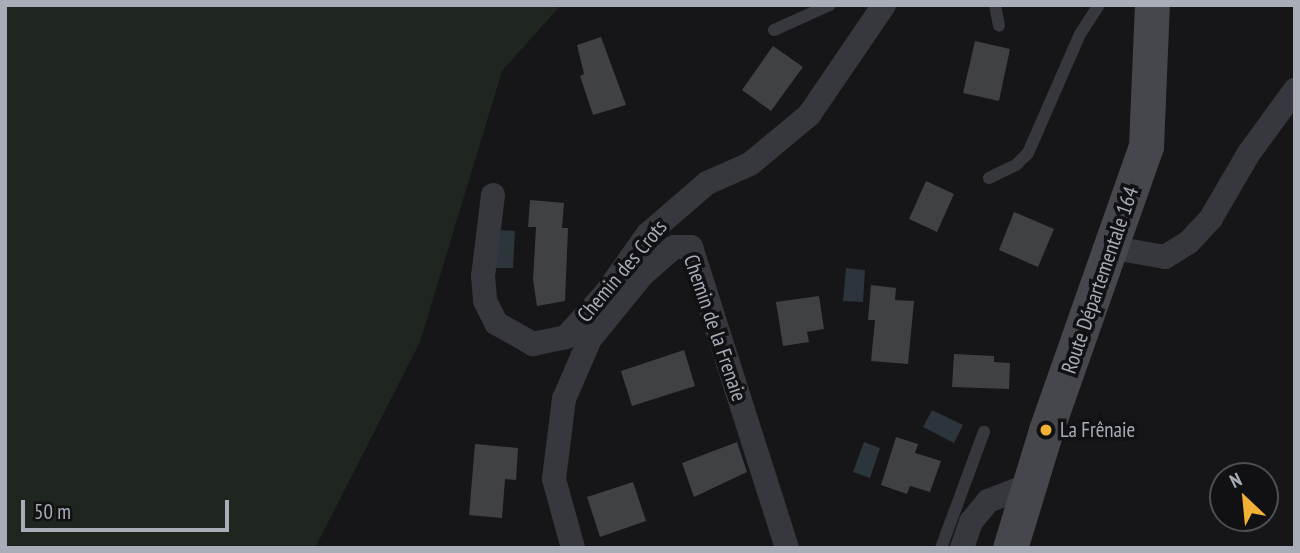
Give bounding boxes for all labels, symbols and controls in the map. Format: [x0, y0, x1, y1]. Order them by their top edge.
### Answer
street label: Route Départementale 164 [1056, 183, 1144, 377]
street label: Chemin des Crots [572, 215, 672, 327]
street label: Chemin de la Frenaie [678, 251, 752, 405]
place label: La Frênaie [1060, 417, 1135, 443]
marker: La Frênaie [1038, 422, 1054, 438]
north arrow [1209, 462, 1279, 532]
text: N [1226, 467, 1246, 493]
scale bar [24, 486, 233, 530]
text: 50 m [34, 498, 71, 525]

